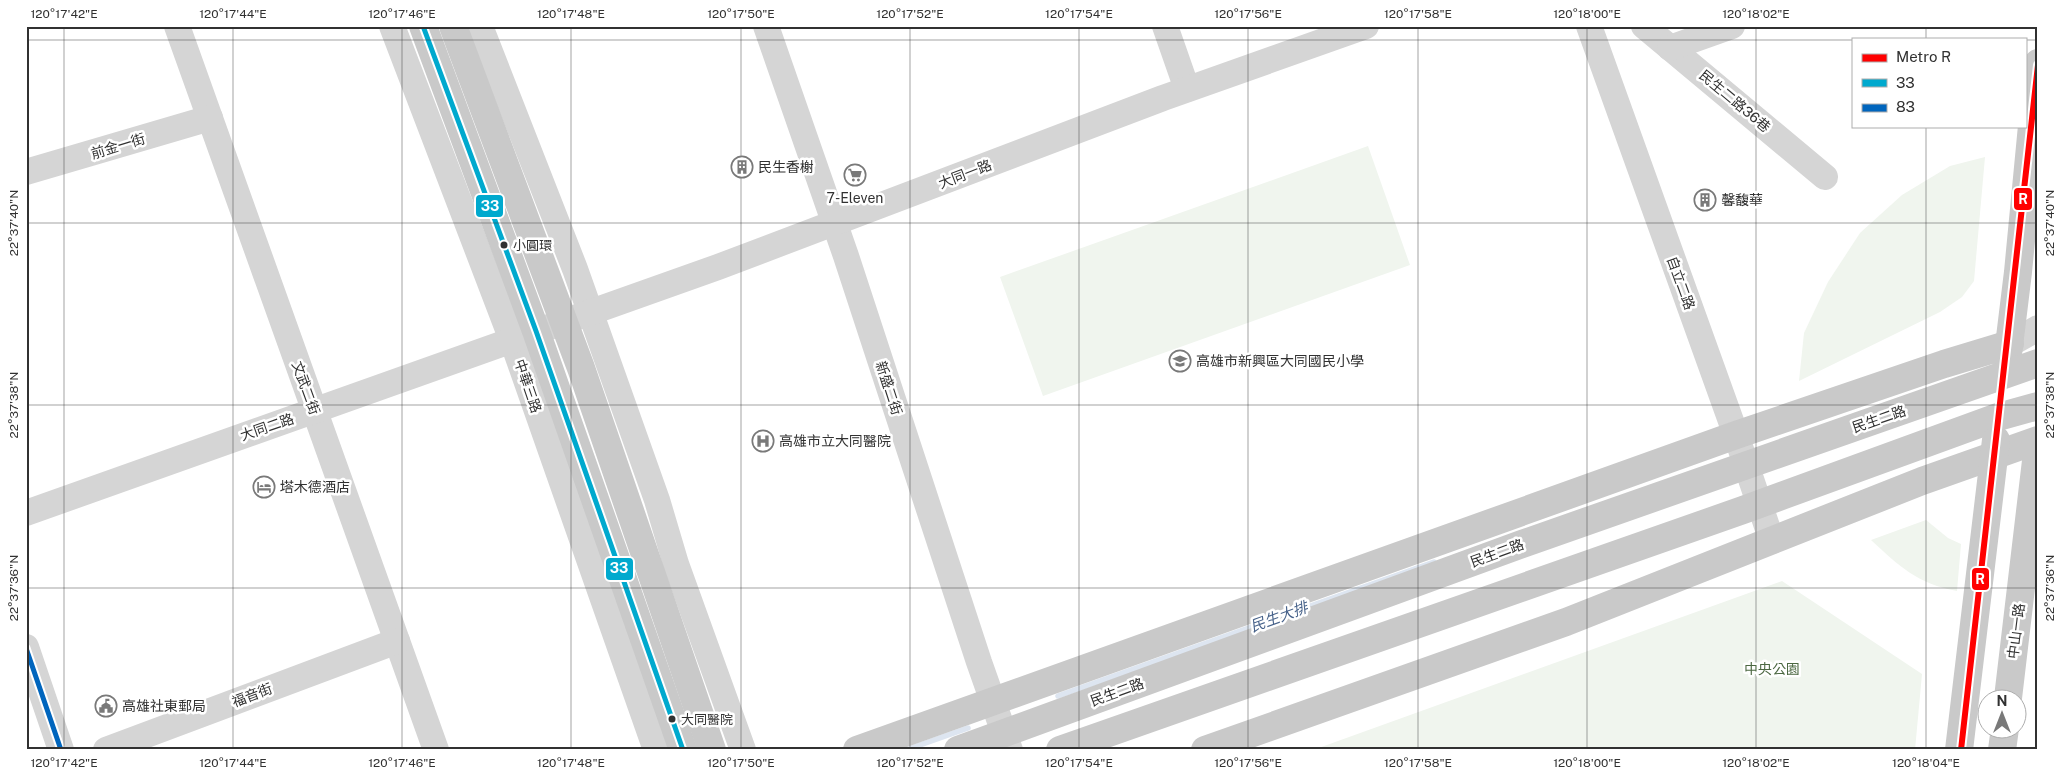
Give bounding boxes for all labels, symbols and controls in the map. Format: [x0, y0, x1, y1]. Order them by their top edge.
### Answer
text: 120°17'42"E [30, 7, 98, 21]
text: 120°17'44"E [199, 7, 267, 21]
text: 120°17'46"E [368, 7, 436, 21]
text: 120°17'48"E [537, 7, 605, 21]
text: 120°17'50"E [707, 7, 775, 21]
text: 120°17'52"E [876, 7, 944, 21]
text: 120°17'54"E [1045, 7, 1113, 21]
text: 120°17'56"E [1214, 7, 1282, 21]
text: 120°17'58"E [1384, 7, 1452, 21]
text: 120°18'00"E [1553, 7, 1621, 21]
text: 120°18'02"E [1722, 7, 1790, 21]
legend [1852, 38, 2026, 128]
text: Metro R [1896, 48, 1951, 65]
street label: 民生二路36巷 [1696, 67, 1774, 135]
text: 33 [1896, 74, 1915, 91]
text: 83 [1896, 98, 1915, 115]
street label: 前金一街 [89, 130, 147, 162]
building icon: 民生香榭 [730, 155, 754, 179]
street label: 大同一路 [936, 156, 994, 192]
place label: 民生香榭 [758, 159, 814, 175]
supermarket icon: 7-Eleven [843, 163, 867, 187]
line badge: R [2013, 187, 2033, 211]
building icon: 馨馥華 [1693, 188, 1717, 212]
text: 22°37'40"N [7, 190, 21, 256]
place label: 7-Eleven [827, 190, 883, 206]
text: 22°37'40"N [2043, 190, 2057, 256]
text: R [2018, 191, 2028, 207]
place label: 馨馥華 [1721, 192, 1763, 208]
line badge: 33 [475, 194, 504, 218]
text: 33 [481, 198, 499, 214]
place label: 小圓環 [513, 238, 552, 253]
marker: 小圓環 [499, 240, 509, 250]
street label: 自立二路 [1664, 254, 1698, 312]
school or university icon: 高雄市新興區大同國民小學 [1168, 349, 1192, 373]
place label: 高雄市新興區大同國民小學 [1196, 353, 1364, 369]
street label: 中華三路 [511, 357, 545, 415]
street label: 文武二街 [289, 359, 323, 417]
street label: 新盛二街 [873, 359, 905, 417]
text: 22°37'38"N [7, 372, 21, 438]
text: 22°37'38"N [2043, 372, 2057, 438]
street label: 民生二路 [1850, 402, 1908, 436]
street label: 大同二路 [238, 410, 296, 444]
hospital icon: 高雄市立大同醫院 [751, 429, 775, 453]
place label: 高雄市立大同醫院 [779, 433, 891, 449]
hotel icon: 塔木德酒店 [252, 475, 276, 499]
place label: 塔木德酒店 [280, 479, 350, 495]
street label: 民生二路 [1468, 536, 1526, 570]
text: 22°37'36"N [7, 555, 21, 621]
text: 22°37'36"N [2043, 555, 2057, 621]
line badge: 33 [605, 557, 634, 581]
text: 33 [610, 560, 628, 576]
line badge: R [1971, 567, 1990, 591]
text: R [1975, 571, 1985, 587]
water label: 民生大排 [1248, 598, 1312, 635]
street label: 中山一路 [2005, 602, 2027, 660]
park label: 中央公園 [1744, 661, 1800, 677]
street label: 民生二路 [1088, 675, 1146, 709]
street label: 福音街 [230, 680, 274, 710]
north arrow [1976, 688, 2026, 738]
text: N [1997, 693, 2007, 709]
public building icon: 高雄社東郵局 [94, 694, 118, 718]
place label: 高雄社東郵局 [122, 698, 206, 714]
place label: 大同醫院 [681, 712, 733, 727]
marker: 大同醫院 [667, 714, 677, 724]
text: 120°17'42"E [30, 756, 98, 770]
text: 120°17'44"E [199, 756, 267, 770]
text: 120°17'46"E [368, 756, 436, 770]
text: 120°17'48"E [537, 756, 605, 770]
text: 120°17'50"E [707, 756, 775, 770]
text: 120°17'52"E [876, 756, 944, 770]
text: 120°17'54"E [1045, 756, 1113, 770]
text: 120°17'56"E [1214, 756, 1282, 770]
text: 120°17'58"E [1384, 756, 1452, 770]
text: 120°18'00"E [1553, 756, 1621, 770]
text: 120°18'02"E [1722, 756, 1790, 770]
text: 120°18'04"E [1892, 756, 1960, 770]

